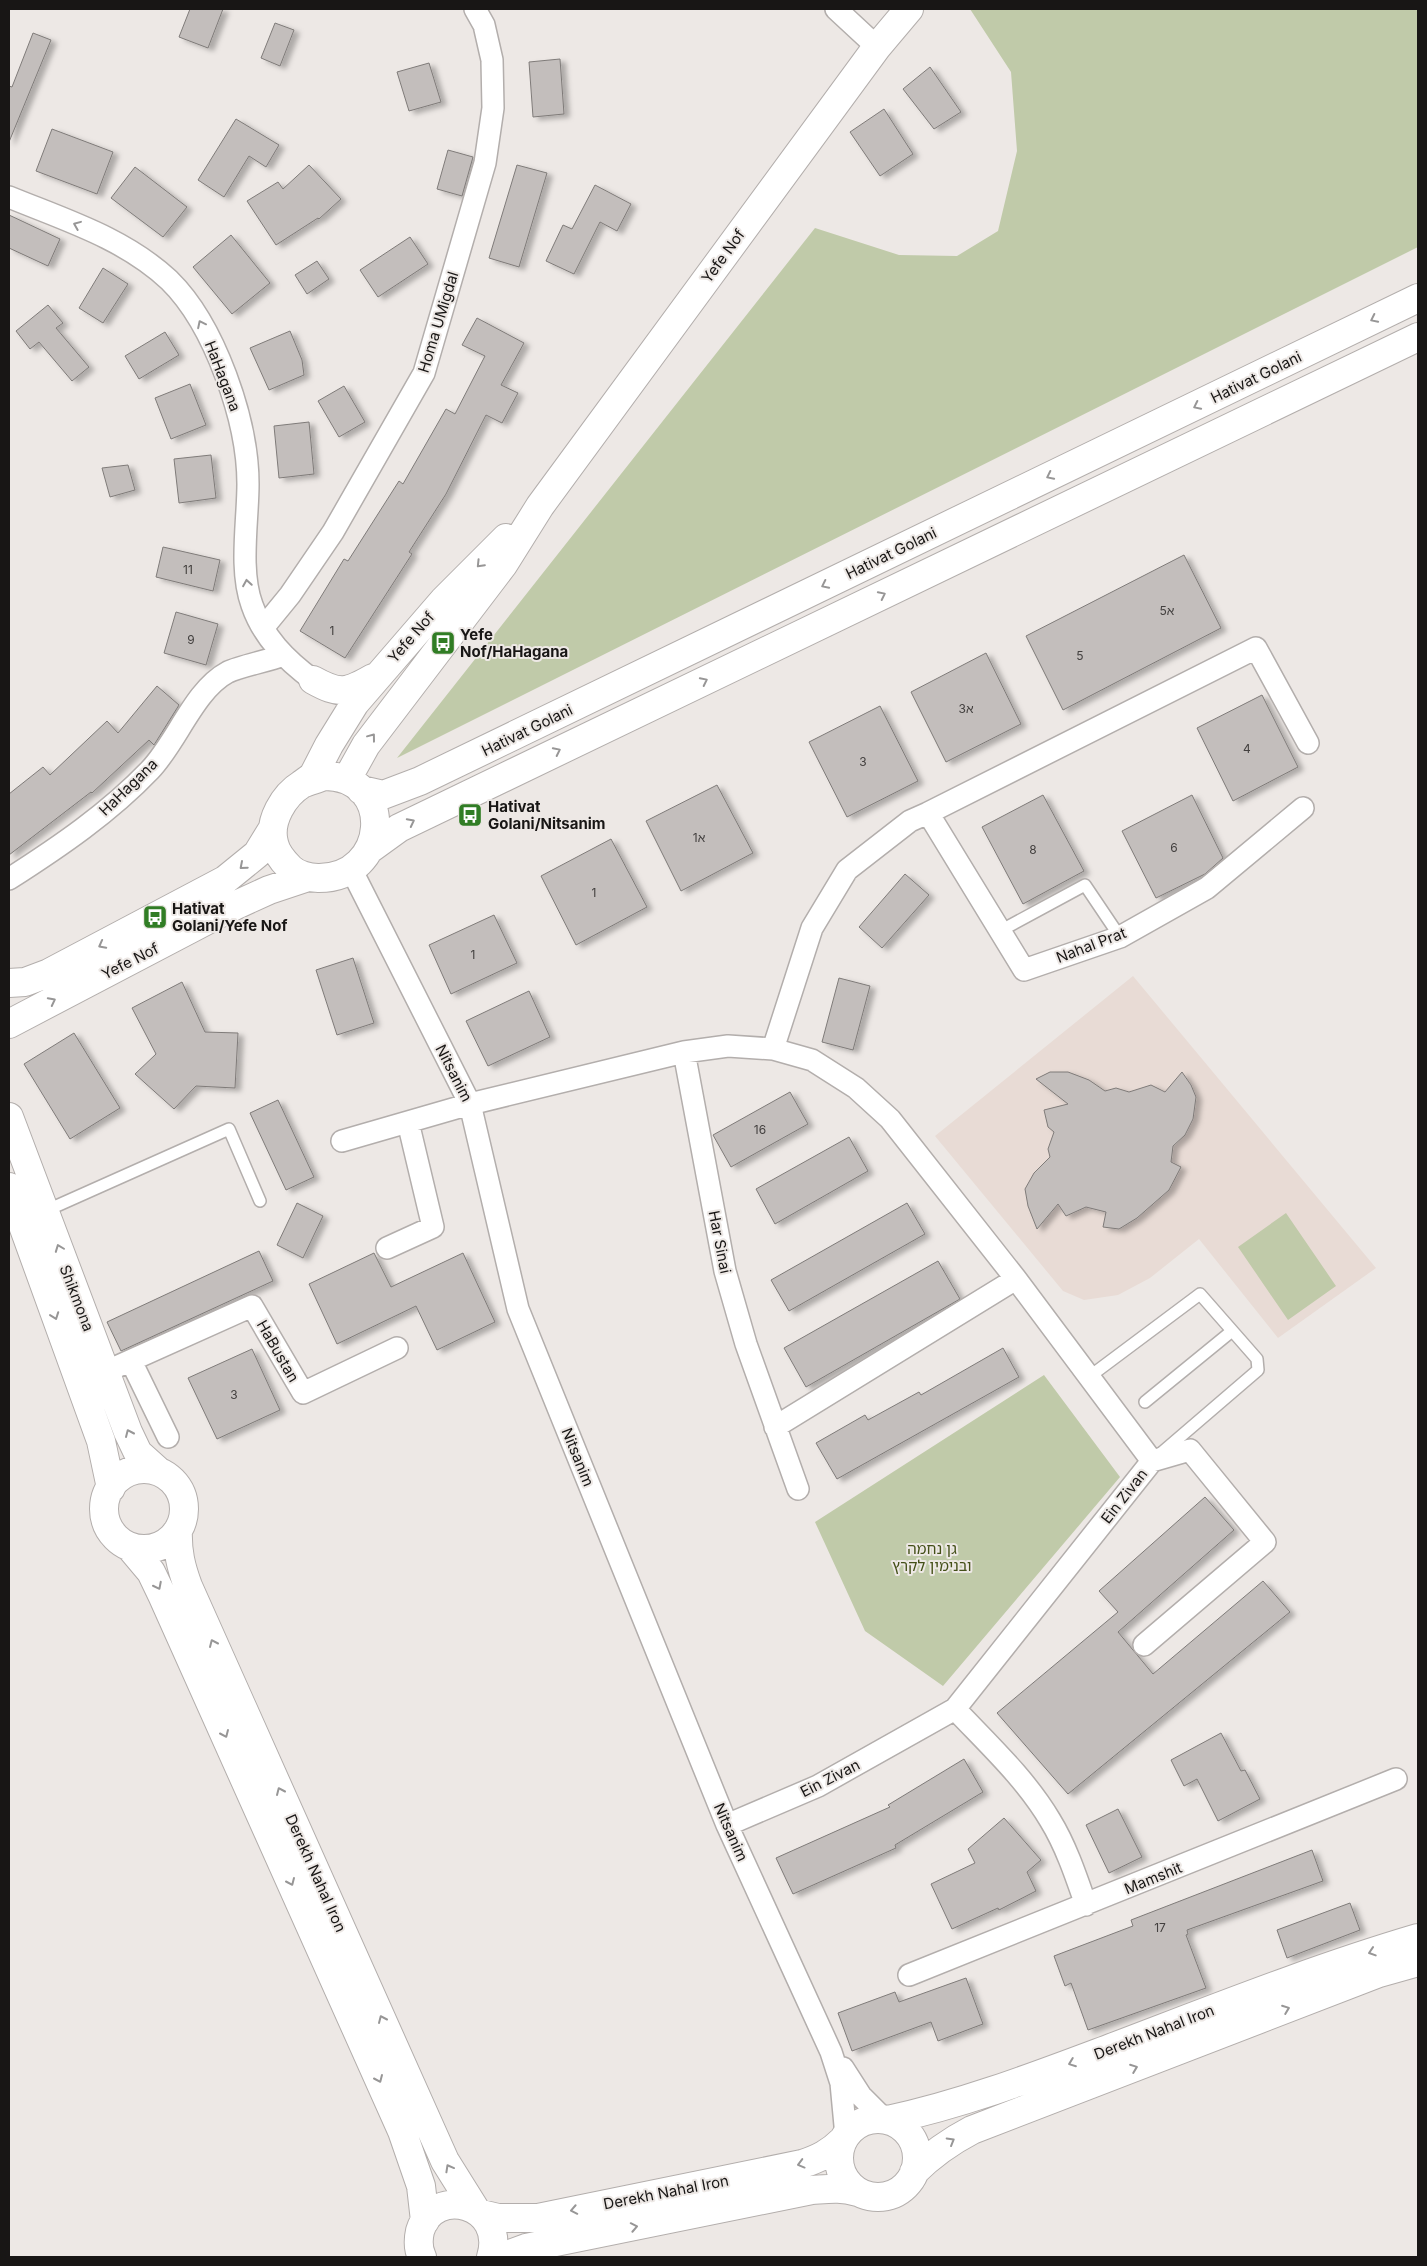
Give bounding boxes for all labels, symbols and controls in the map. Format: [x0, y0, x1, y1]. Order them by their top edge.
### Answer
one-way arrow [73, 220, 82, 231]
street label: Yefe Nof [697, 225, 749, 287]
street label: Homa UMigdal [414, 269, 462, 375]
one-way arrow [1370, 313, 1379, 324]
one-way arrow [198, 320, 208, 329]
street label: HaHagana [201, 338, 245, 414]
street label: Hativat Golani [1207, 347, 1305, 407]
one-way arrow [1193, 399, 1202, 409]
one-way arrow [1046, 470, 1055, 481]
street label: Hativat Golani [842, 523, 940, 583]
one-way arrow [476, 558, 485, 567]
house number: 11 [183, 562, 193, 577]
one-way arrow [243, 578, 253, 587]
one-way arrow [821, 579, 830, 589]
one-way arrow [876, 591, 885, 601]
house number: 5א [1160, 603, 1175, 618]
street label: Yefe Nof [384, 607, 439, 667]
house number: 1 [330, 623, 334, 638]
place label: Yefe Nof/HaHagana [460, 625, 568, 661]
bus stop icon: Yefe Nof/HaHagana [430, 630, 456, 656]
house number: 9 [187, 632, 195, 647]
house number: 5 [1076, 648, 1084, 663]
one-way arrow [698, 677, 707, 687]
street label: Hativat Golani [478, 700, 576, 760]
house number: 3א [958, 701, 974, 716]
one-way arrow [366, 733, 375, 743]
house number: 4 [1243, 741, 1251, 756]
one-way arrow [552, 747, 561, 758]
street label: HaHagana [95, 754, 161, 820]
house number: 3 [859, 754, 867, 769]
place label: Hativat Golani/Nitsanim [488, 797, 606, 833]
bus stop icon: Hativat Golani/Nitsanim [457, 802, 483, 828]
one-way arrow [406, 818, 415, 828]
house number: 1א [693, 830, 706, 845]
house number: 6 [1170, 840, 1178, 855]
house number: 8 [1029, 842, 1037, 857]
one-way arrow [240, 860, 249, 869]
house number: 1 [592, 885, 596, 900]
place label: Hativat Golani/Yefe Nof [172, 899, 287, 935]
bus stop icon: Hativat Golani/Yefe Nof [142, 904, 168, 930]
street label: Nahal Prat [1053, 923, 1129, 967]
street label: Yefe Nof [98, 938, 162, 983]
one-way arrow [98, 939, 107, 949]
house number: 1 [471, 947, 475, 962]
one-way arrow [47, 997, 56, 1007]
street label: Nitsanim [432, 1041, 476, 1105]
house number: 16 [754, 1122, 766, 1137]
street label: Har Sinai [705, 1209, 735, 1275]
one-way arrow [55, 1244, 65, 1253]
street label: Shikmona [56, 1262, 98, 1334]
one-way arrow [49, 1311, 59, 1319]
street label: HaBustan [253, 1317, 303, 1385]
house number: 3 [230, 1387, 238, 1402]
street label: Nitsanim [558, 1425, 598, 1489]
one-way arrow [124, 1429, 135, 1438]
street label: Ein Zivan [1097, 1465, 1151, 1527]
park label: גן נחמה ובנימין לקרץ [892, 1539, 972, 1575]
one-way arrow [152, 1581, 162, 1590]
one-way arrow [209, 1639, 220, 1648]
one-way arrow [218, 1729, 229, 1738]
street label: Ein Zivan [797, 1755, 863, 1801]
one-way arrow [275, 1787, 286, 1796]
street label: Nitsanim [710, 1800, 752, 1864]
street label: Derekh Nahal Iron [281, 1811, 351, 1935]
street label: Mamshit [1121, 1858, 1185, 1898]
one-way arrow [285, 1877, 295, 1886]
house number: 17 [1154, 1920, 1166, 1935]
one-way arrow [1368, 1946, 1376, 1956]
street label: Derekh Nahal Iron [1091, 2000, 1217, 2064]
one-way arrow [1281, 2005, 1289, 2015]
one-way arrow [377, 2015, 388, 2024]
one-way arrow [1068, 2057, 1076, 2067]
one-way arrow [1129, 2063, 1138, 2074]
one-way arrow [372, 2074, 383, 2083]
one-way arrow [945, 2138, 954, 2148]
one-way arrow [797, 2158, 806, 2169]
one-way arrow [445, 2164, 455, 2173]
street label: Derekh Nahal Iron [602, 2171, 730, 2213]
one-way arrow [569, 2205, 578, 2215]
one-way arrow [630, 2222, 639, 2232]

